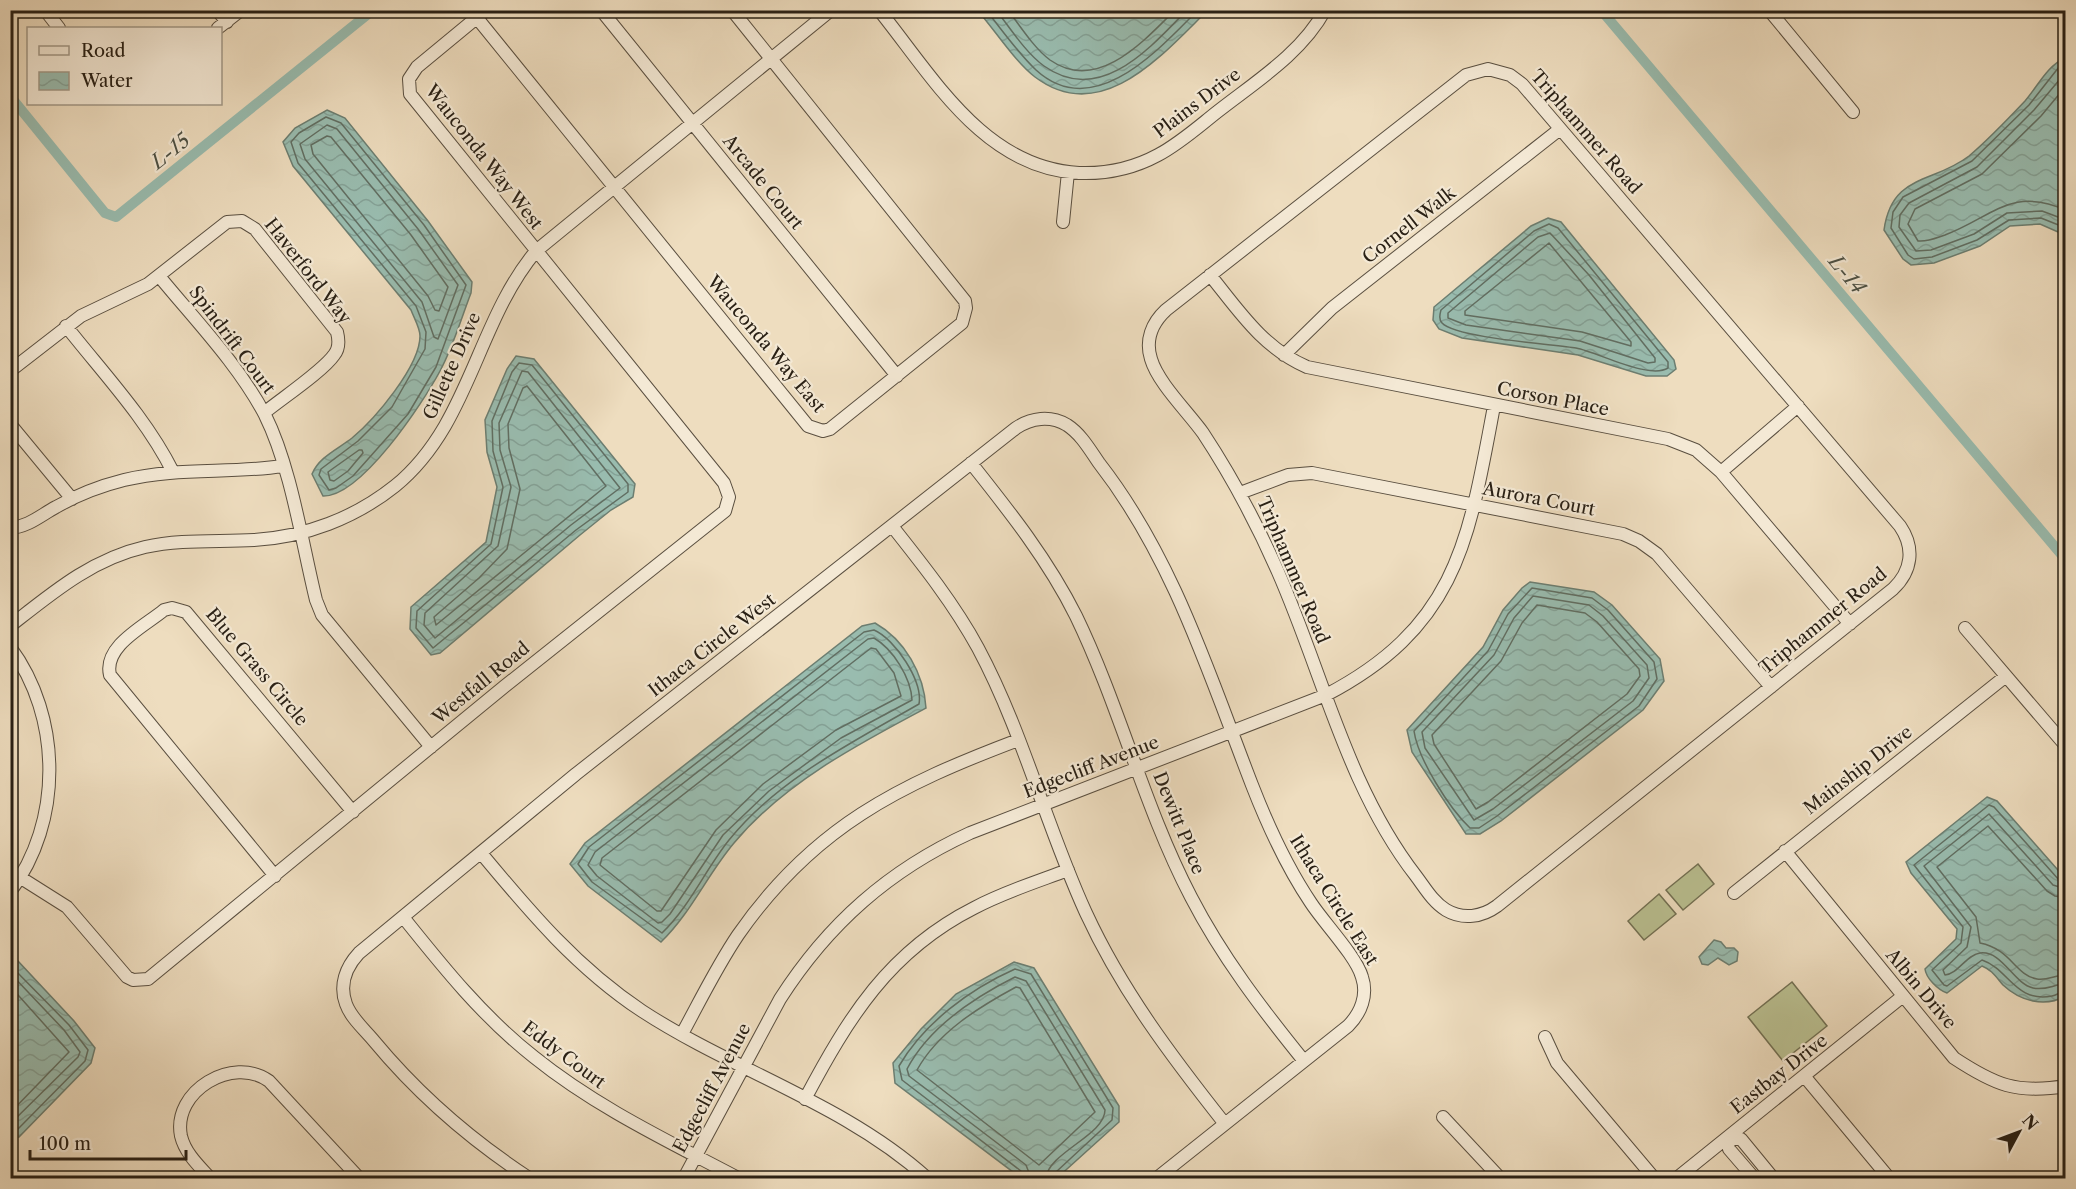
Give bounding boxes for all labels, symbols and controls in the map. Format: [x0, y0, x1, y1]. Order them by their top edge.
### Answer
legend [27, 27, 222, 105]
text: Road [81, 40, 126, 62]
street label: Plains Drive [1149, 63, 1245, 143]
street label: Triphammer Road [1526, 65, 1646, 199]
text: Water [80, 70, 133, 92]
street label: Wauconda Way West [420, 79, 548, 234]
water label: L-15 [144, 127, 195, 175]
street label: Arcade Court [718, 129, 808, 234]
street label: Cornell Walk [1358, 181, 1461, 268]
street label: Haverford Way [260, 214, 357, 329]
water label: L-14 [1823, 248, 1871, 300]
street label: Wauconda Way East [702, 270, 830, 418]
street label: Spindrift Court [184, 282, 280, 399]
street label: Gillette Drive [419, 309, 485, 423]
street label: Corson Place [1495, 377, 1611, 421]
street label: Aurora Court [1480, 477, 1598, 521]
street label: Triphammer Road [1252, 493, 1334, 647]
street label: Triphammer Road [1755, 563, 1891, 679]
street label: Ithaca Circle West [644, 588, 780, 701]
street label: Blue Grass Circle [201, 603, 313, 731]
street label: Westfall Road [427, 637, 534, 729]
street label: Mainship Drive [1799, 721, 1917, 819]
street label: Edgecliff Avenue [1020, 731, 1162, 803]
street label: Dewitt Place [1148, 769, 1210, 877]
street label: Ithaca Circle East [1285, 831, 1383, 970]
street label: Albin Drive [1880, 944, 1961, 1034]
street label: Eddy Court [518, 1017, 610, 1094]
street label: Edgecliff Avenue [669, 1019, 755, 1157]
street label: Eastbay Drive [1726, 1029, 1832, 1119]
north arrow [1989, 1102, 2049, 1162]
text: N [2018, 1110, 2042, 1134]
scale bar [30, 1123, 186, 1161]
text: 100 m [39, 1133, 91, 1155]

